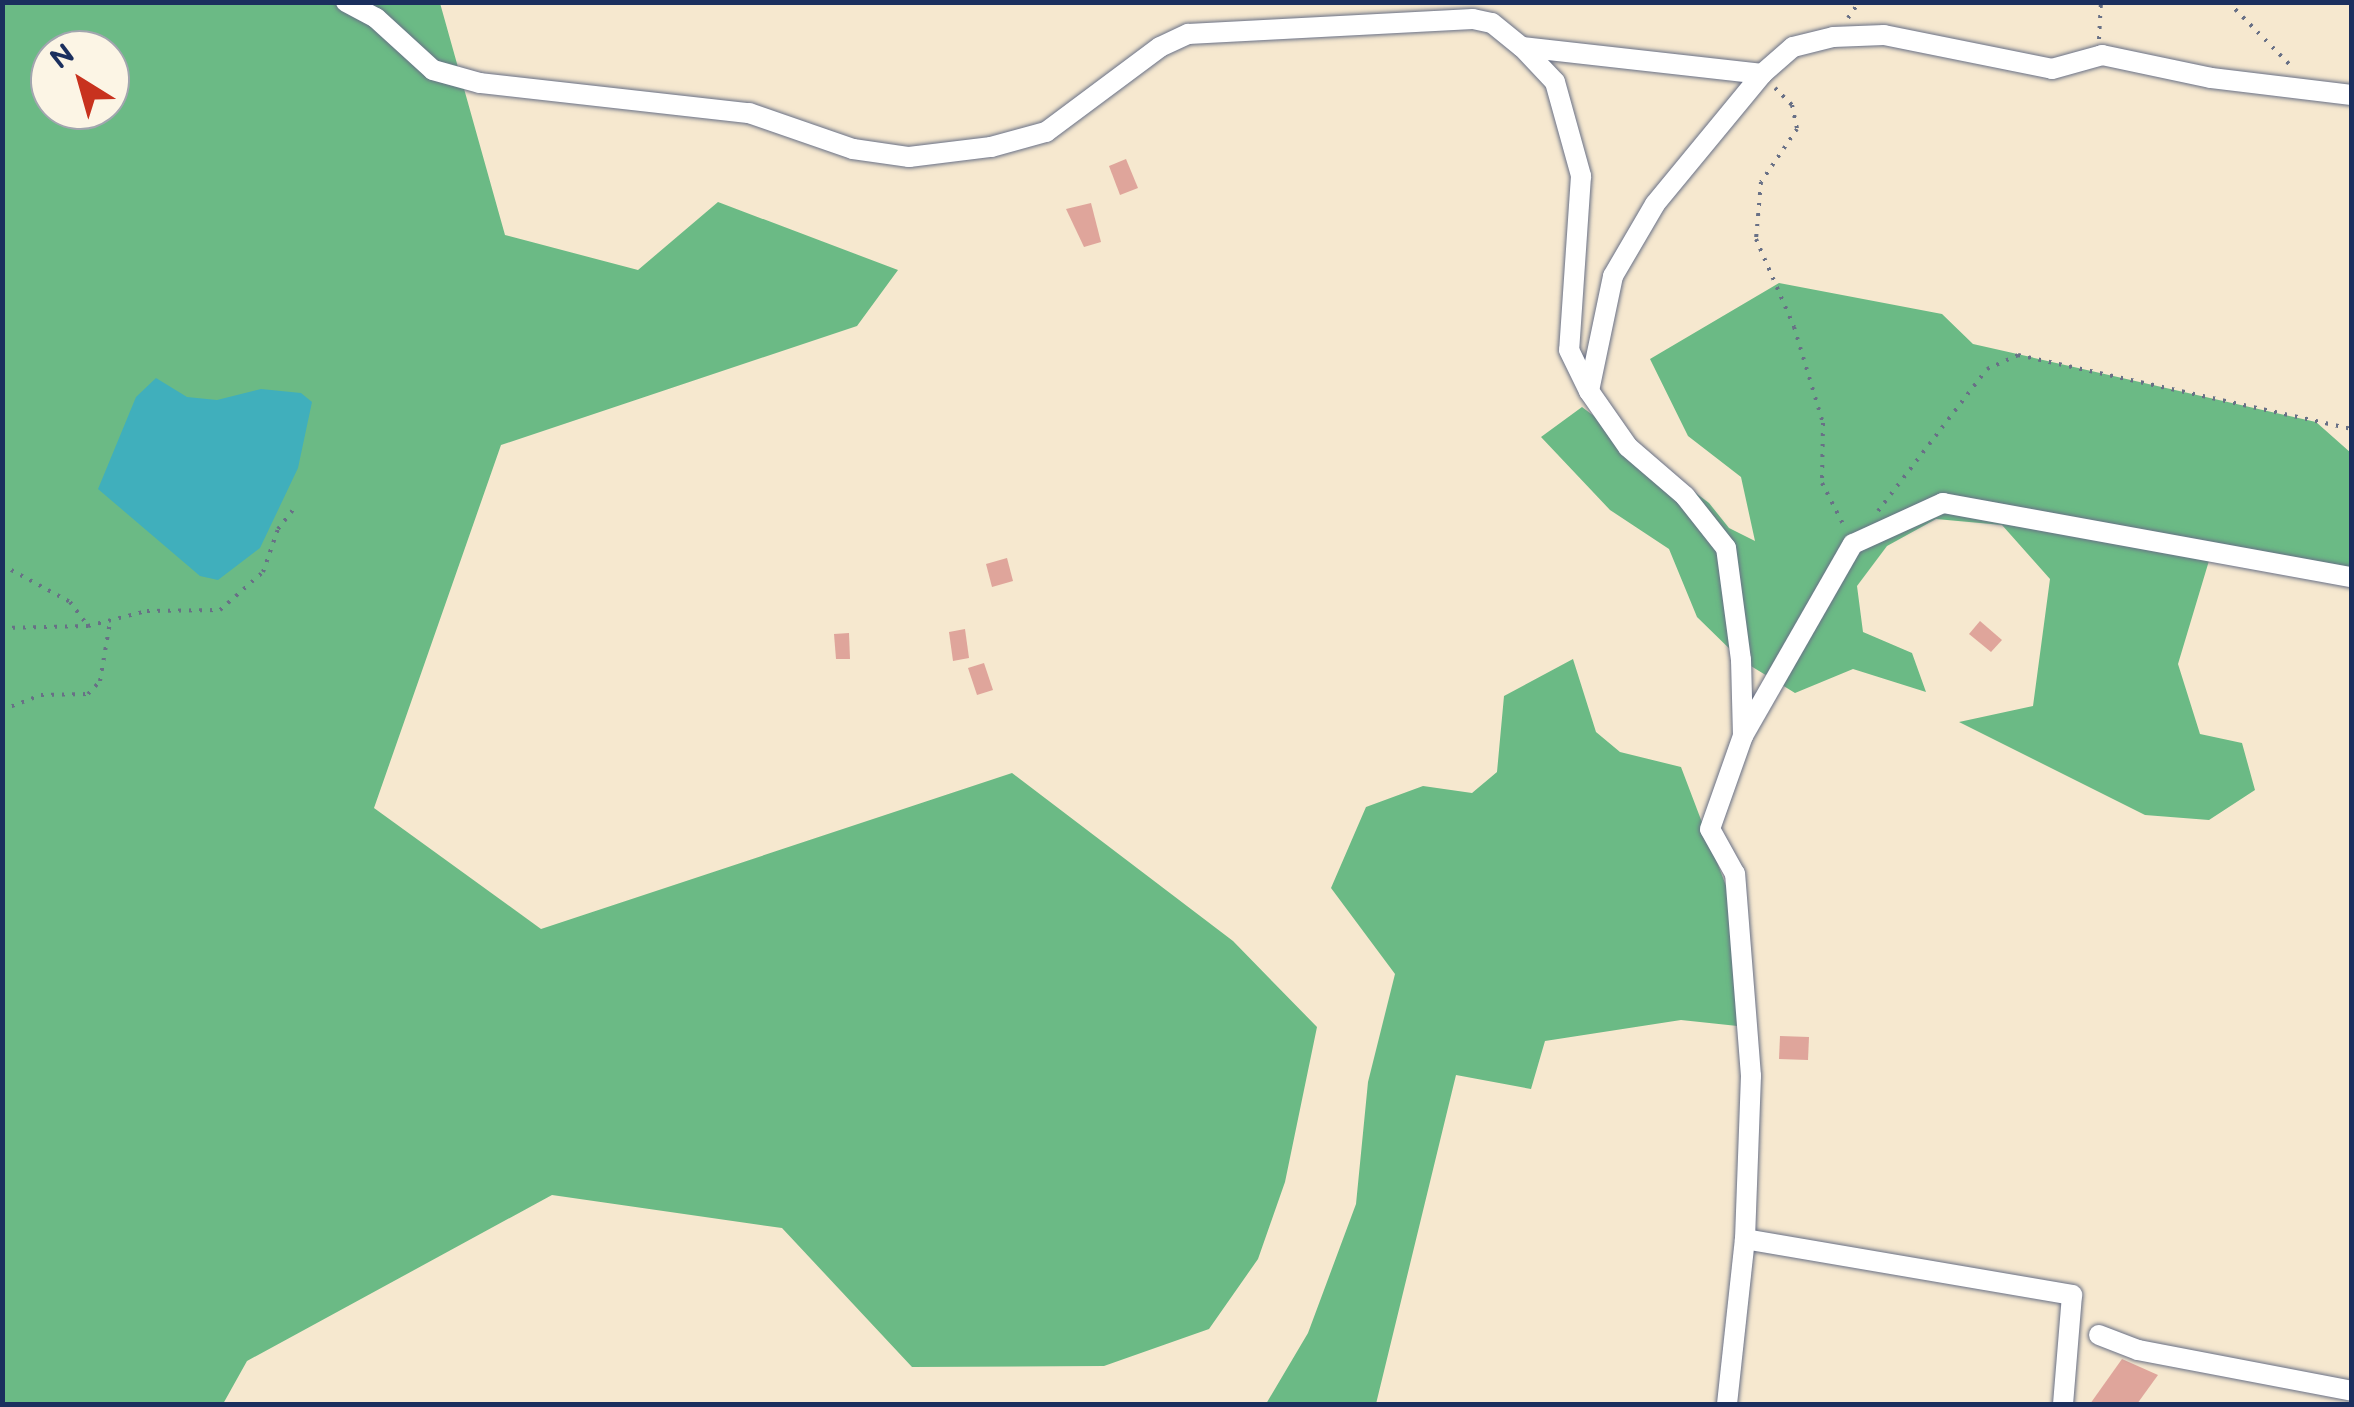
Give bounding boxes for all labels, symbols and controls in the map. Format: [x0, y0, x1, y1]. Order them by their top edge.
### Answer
north arrow [30, 30, 130, 130]
text: N [45, 38, 81, 77]

